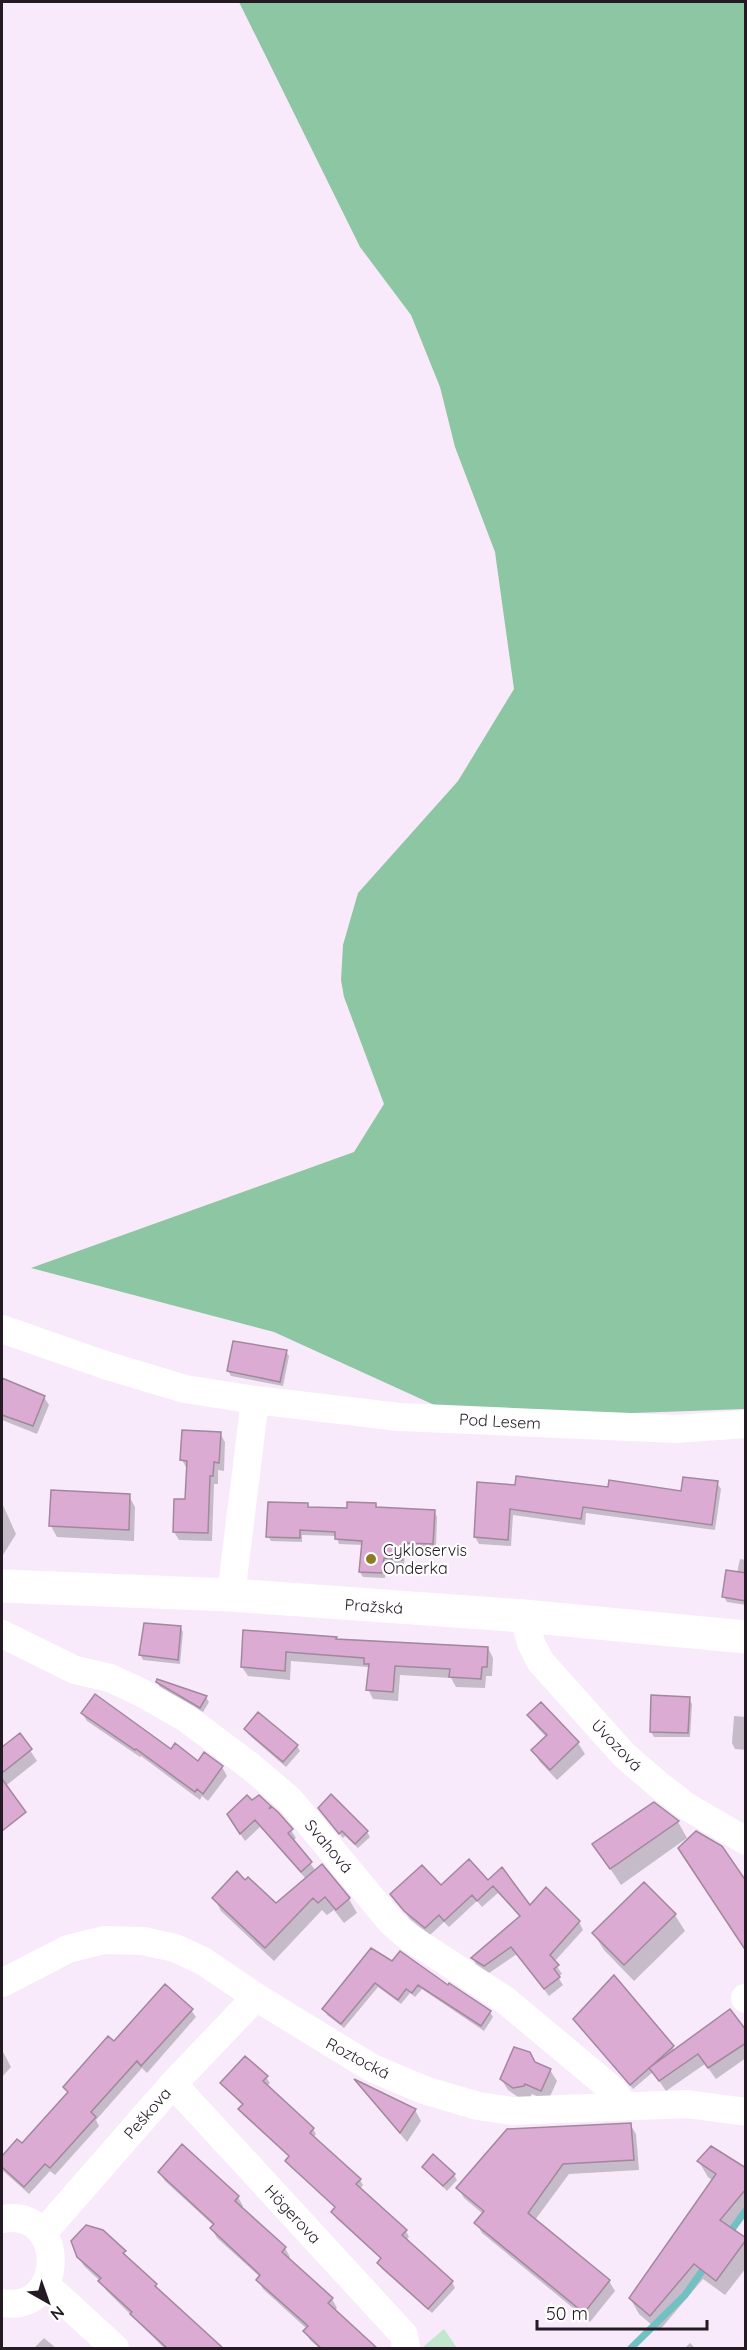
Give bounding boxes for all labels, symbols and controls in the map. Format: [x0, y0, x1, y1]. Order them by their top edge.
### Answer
street label: Pod Lesem [459, 1409, 541, 1433]
place label: Cykloservis Onderka [383, 1540, 467, 1578]
marker: Cykloservis Onderka [364, 1552, 378, 1566]
street label: Pražská [344, 1594, 404, 1618]
street label: Úvozová [587, 1715, 647, 1775]
street label: Svahová [301, 1815, 357, 1877]
street label: Roztocká [323, 2033, 393, 2083]
street label: Peškova [119, 2083, 175, 2143]
street label: Högerova [261, 2180, 325, 2248]
north arrow [18, 2272, 78, 2332]
scale bar [537, 2293, 706, 2331]
text: N [47, 2302, 69, 2325]
text: 50 m [546, 2302, 588, 2325]

